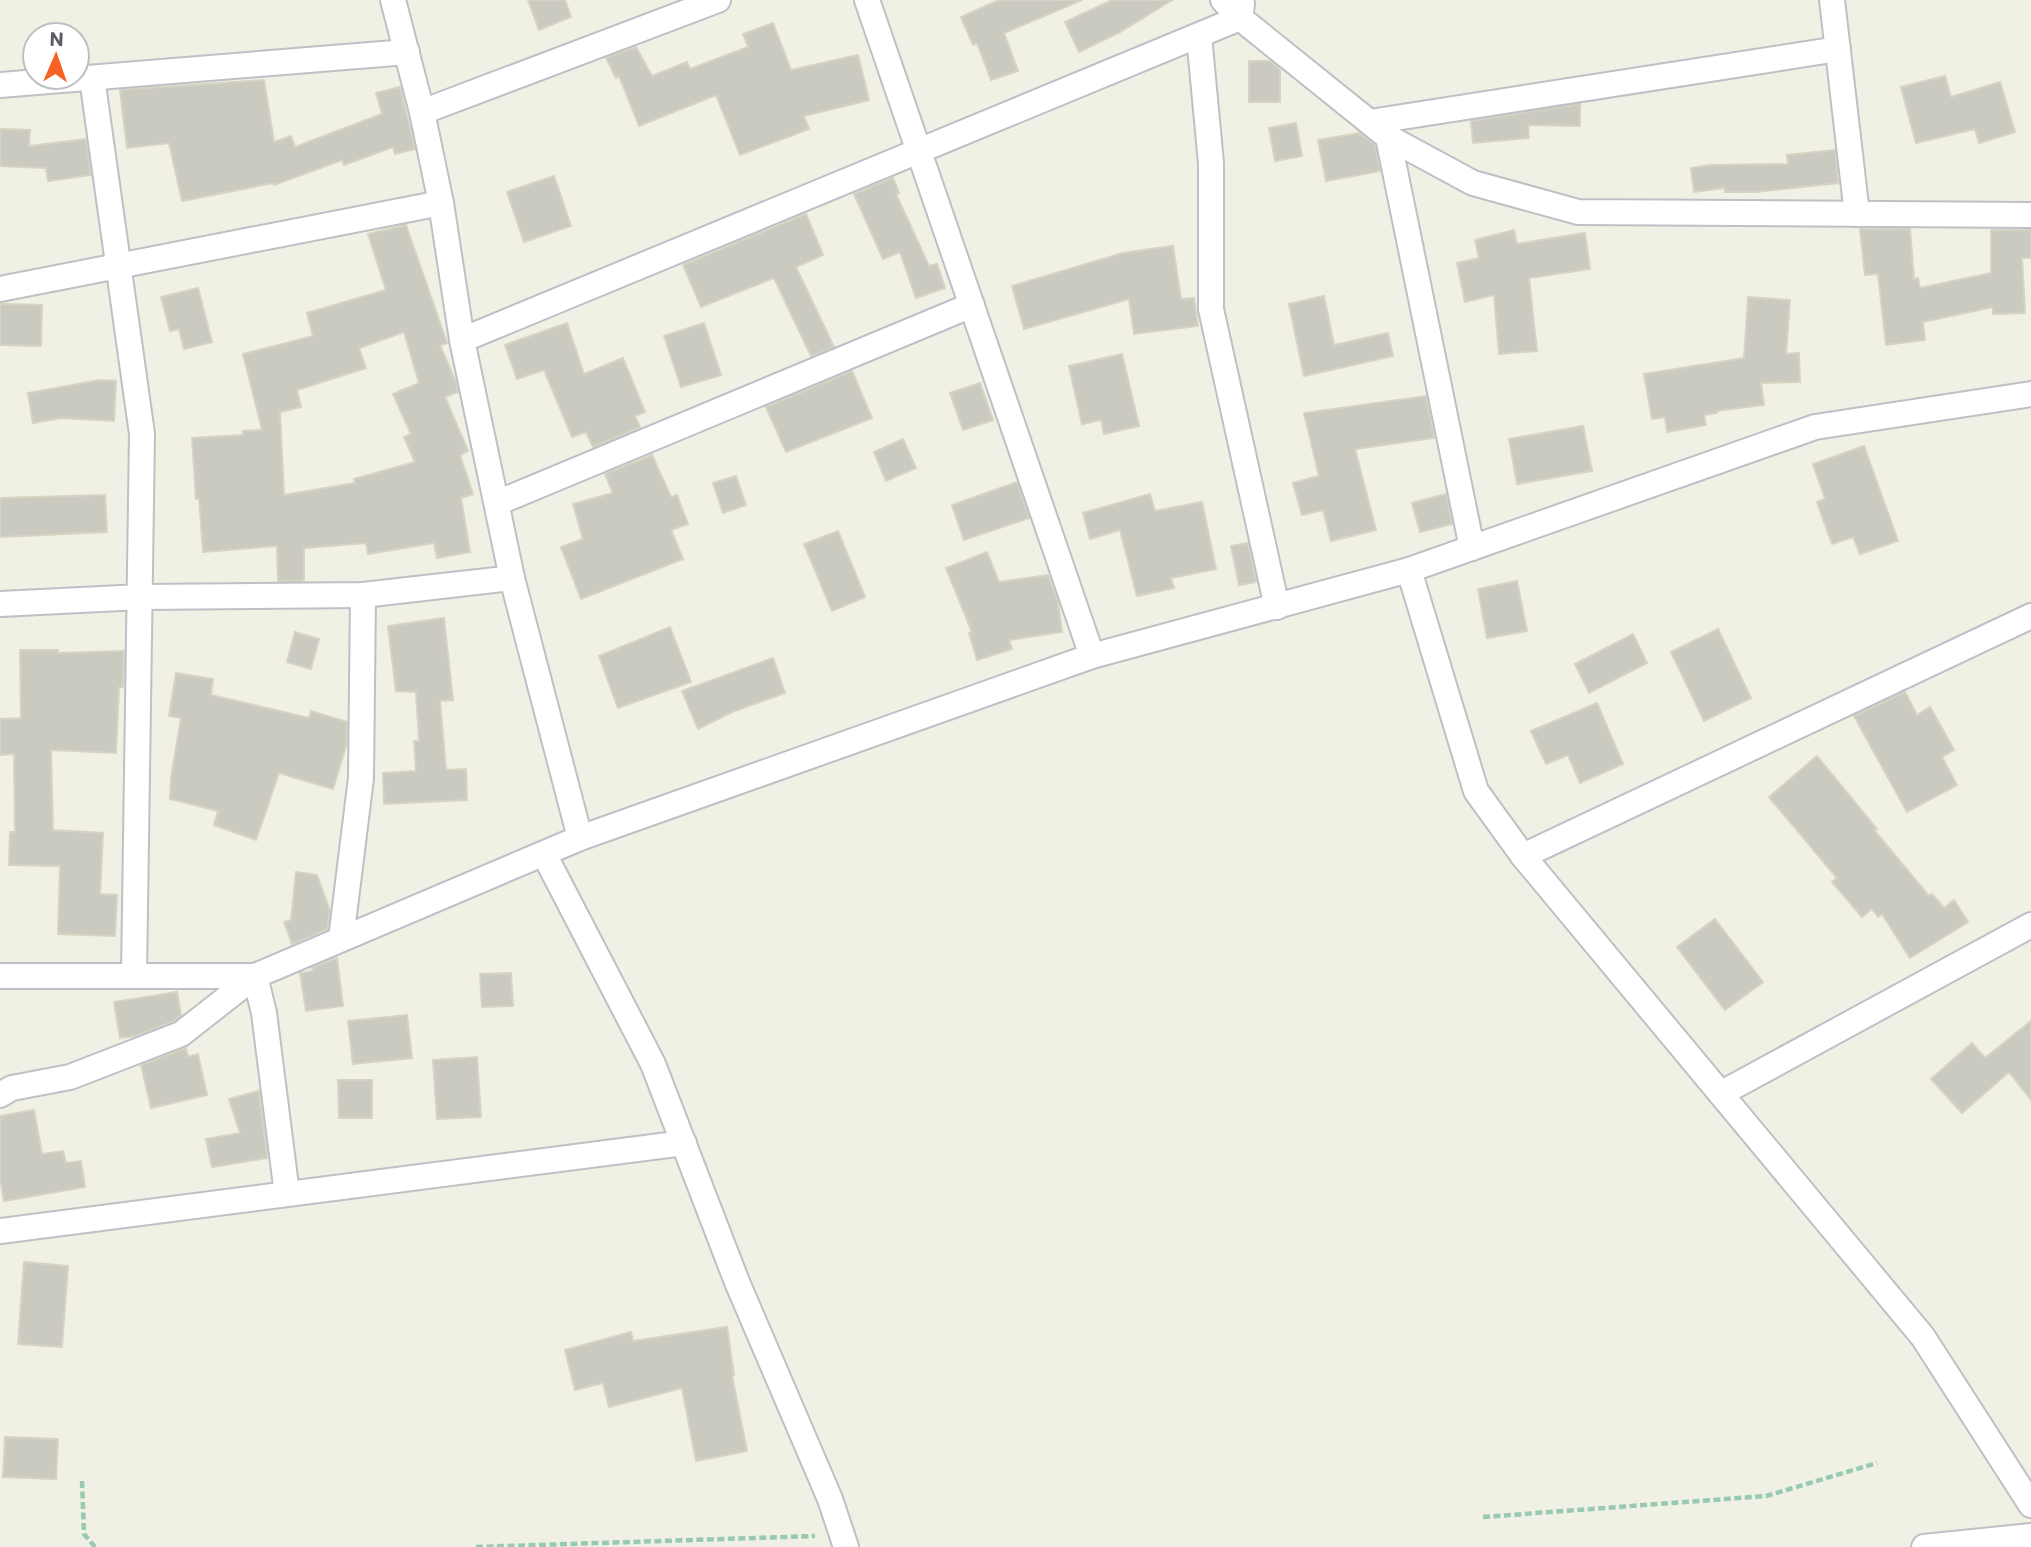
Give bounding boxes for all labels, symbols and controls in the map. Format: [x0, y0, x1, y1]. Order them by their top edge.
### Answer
north arrow [21, 21, 91, 91]
text: N [49, 27, 64, 50]

